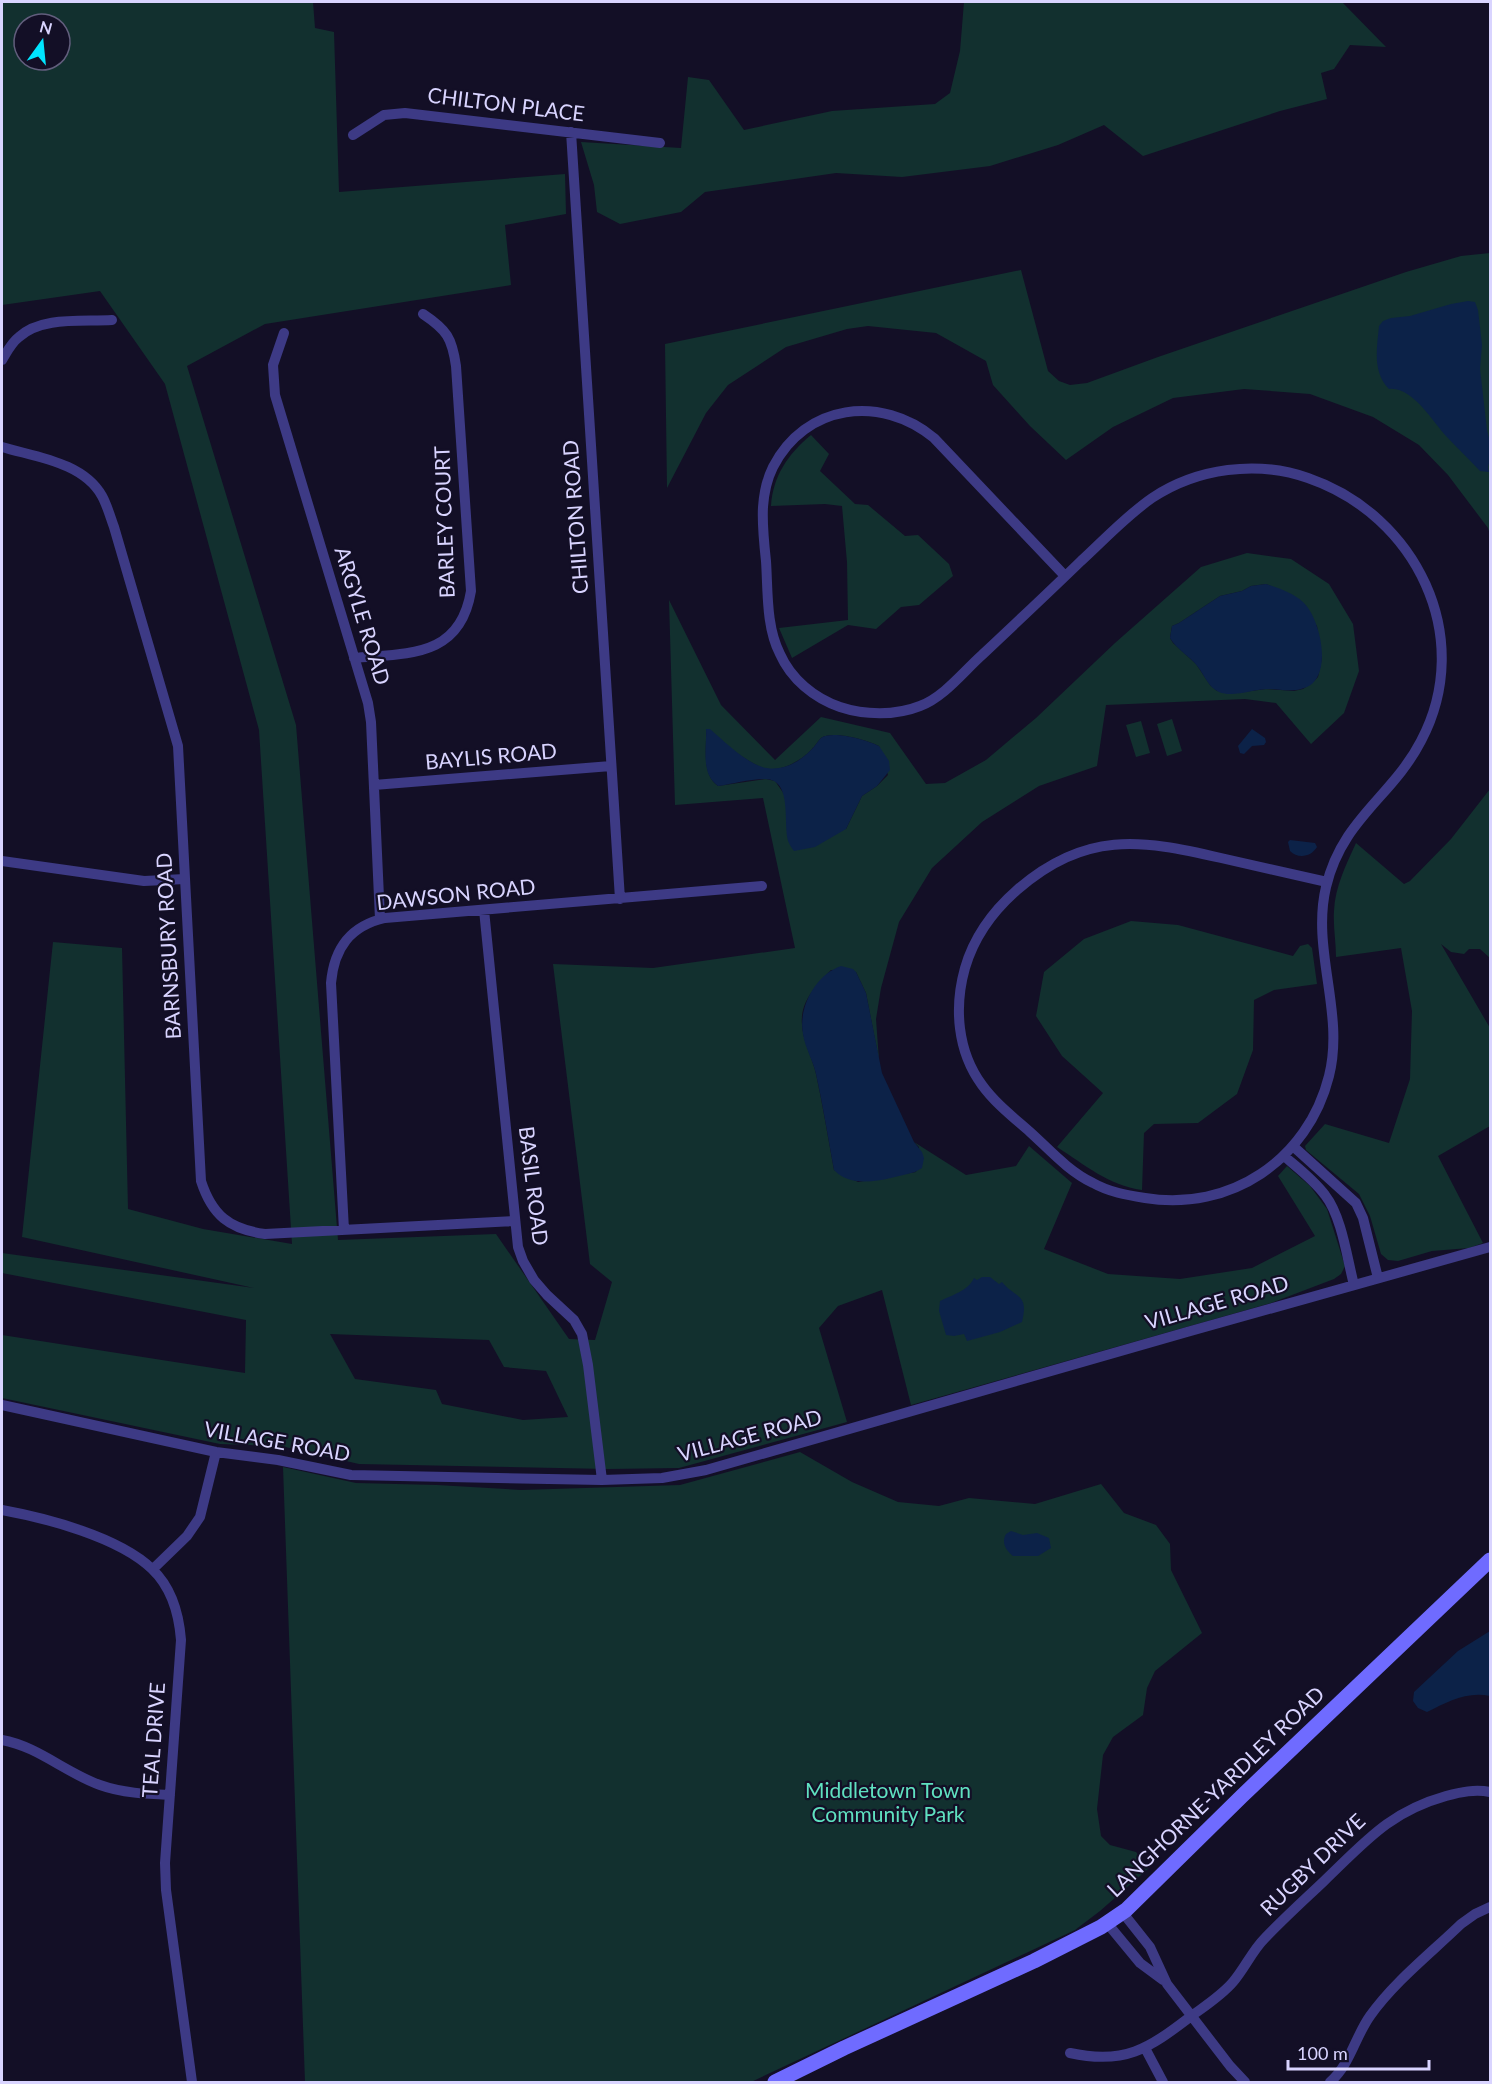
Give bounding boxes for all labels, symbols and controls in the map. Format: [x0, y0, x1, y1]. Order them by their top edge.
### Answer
north arrow [12, 12, 72, 72]
text: N [38, 16, 54, 38]
street label: CHILTON PLACE [426, 81, 586, 126]
street label: CHILTON ROAD [557, 439, 592, 595]
street label: BARLEY COURT [428, 445, 459, 599]
street label: ARGYLE ROAD [331, 543, 396, 688]
street label: BAYLIS ROAD [424, 737, 558, 774]
street label: BARNSBURY ROAD [150, 852, 185, 1040]
street label: DAWSON ROAD [375, 873, 537, 914]
street label: BASIL ROAD [515, 1125, 554, 1247]
street label: VILLAGE ROAD [1142, 1269, 1291, 1334]
street label: VILLAGE ROAD [675, 1403, 824, 1466]
street label: VILLAGE ROAD [202, 1415, 352, 1466]
street label: LANGHORNE-YARDLEY ROAD [1101, 1680, 1329, 1901]
street label: TEAL DRIVE [136, 1681, 169, 1798]
park label: Middletown Town Community Park [805, 1777, 971, 1826]
street label: RUGBY DRIVE [1254, 1808, 1370, 1920]
scale bar [1288, 2033, 1429, 2071]
text: 100 m [1297, 2042, 1348, 2064]

